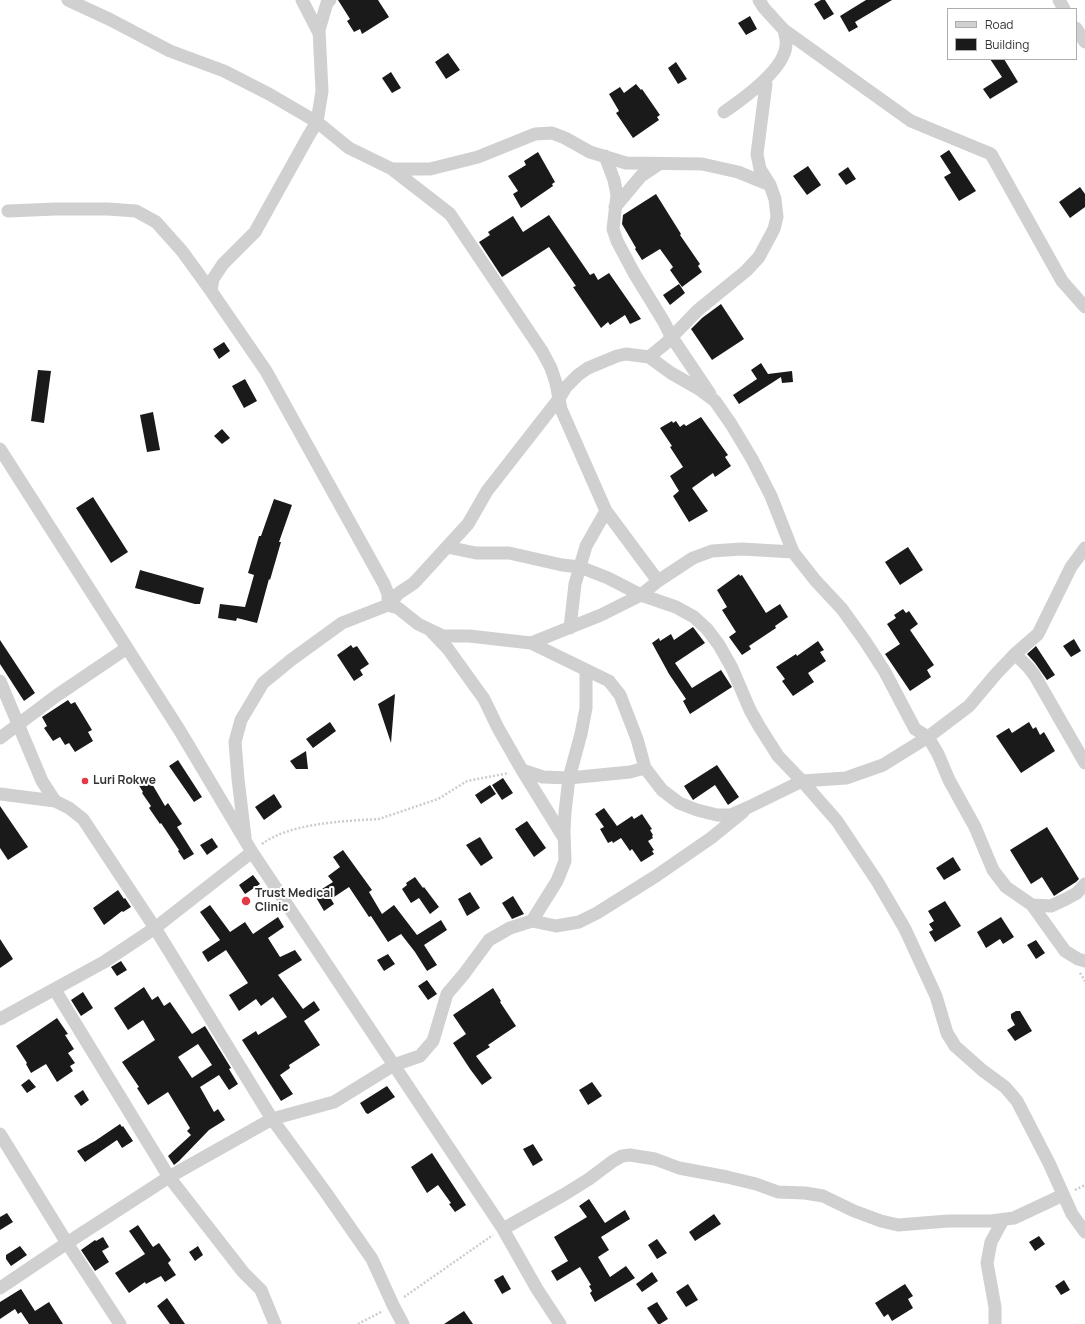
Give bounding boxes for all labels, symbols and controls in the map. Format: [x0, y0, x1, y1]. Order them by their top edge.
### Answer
legend [947, 8, 1077, 60]
text: Road [985, 16, 1013, 33]
text: Building [985, 36, 1029, 53]
place label: Luri Rokwe [93, 774, 156, 788]
marker: Luri Rokwe [80, 776, 90, 786]
place label: Trust Medical Clinic [255, 887, 333, 915]
marker: Trust Medical Clinic [240, 895, 252, 907]

